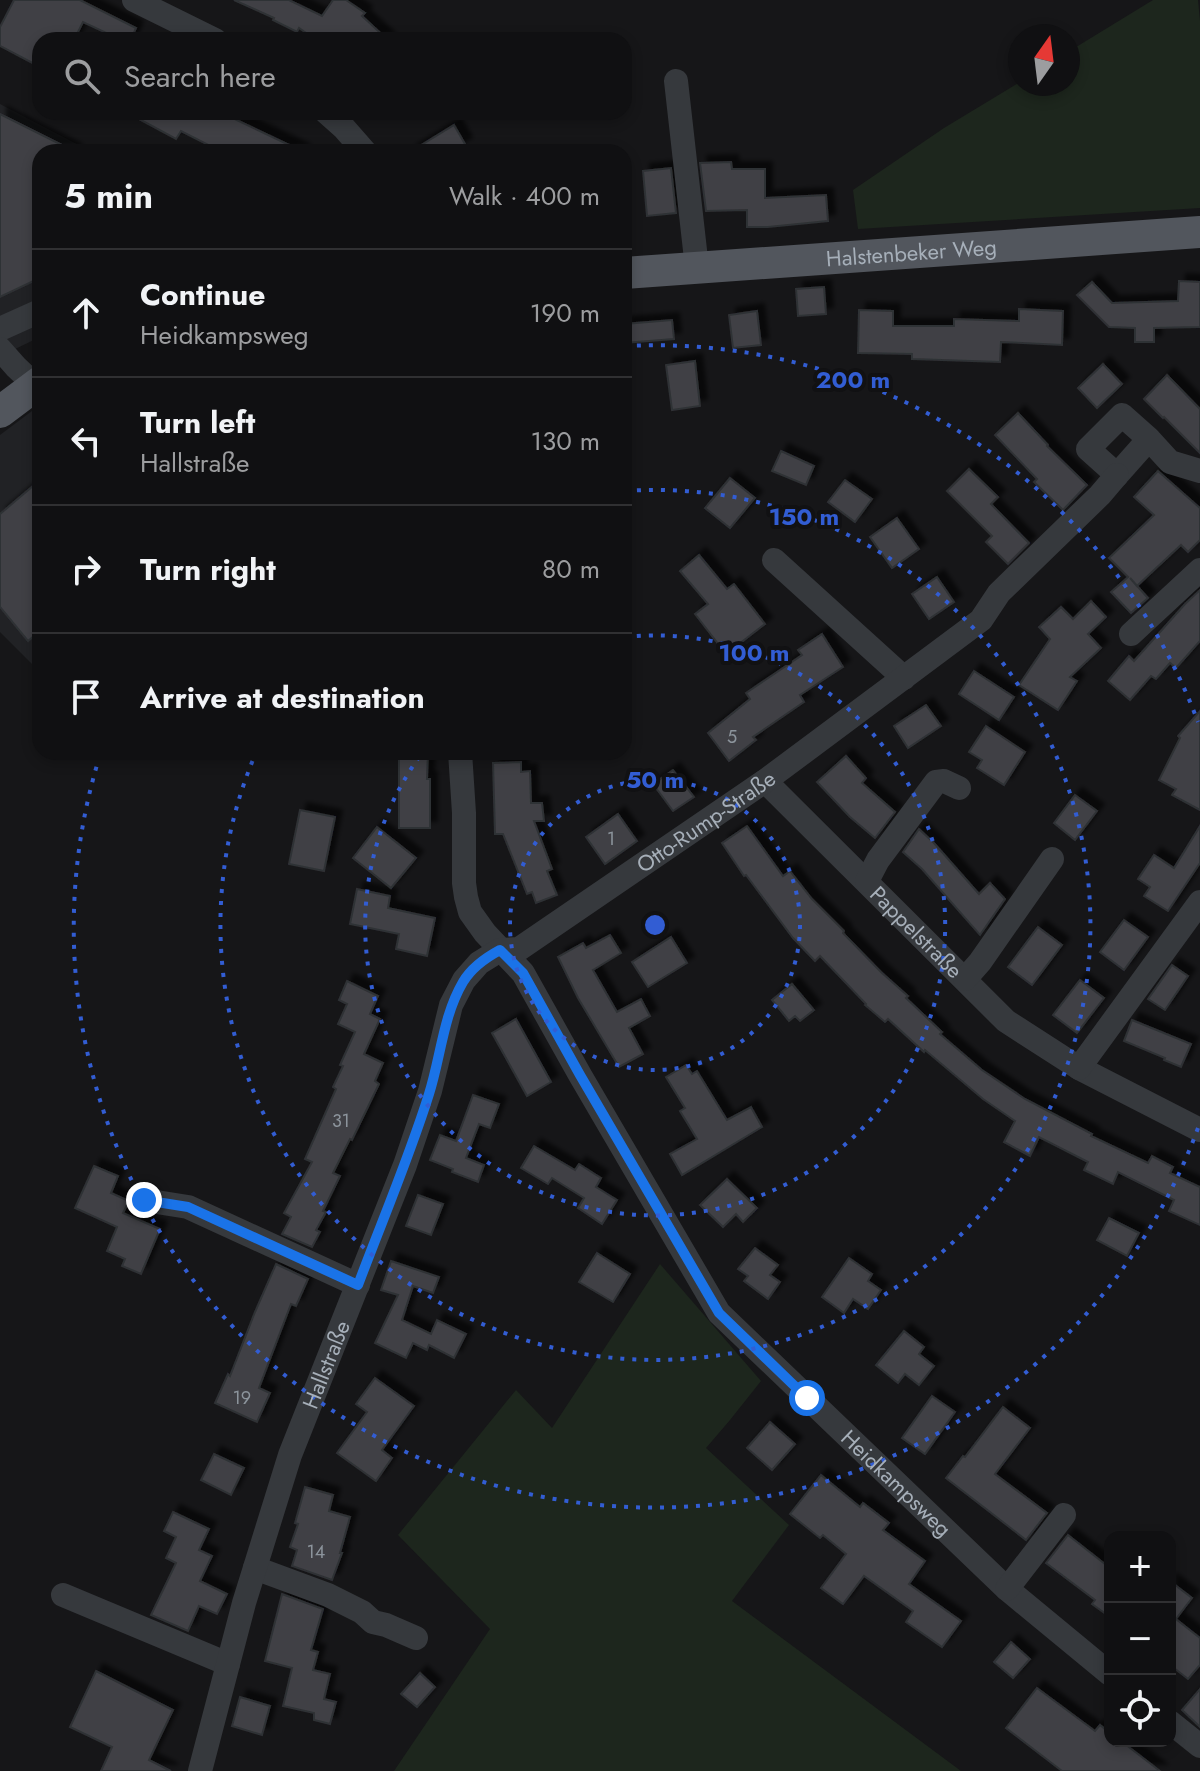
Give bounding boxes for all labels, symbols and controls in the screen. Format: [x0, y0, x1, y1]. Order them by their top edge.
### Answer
north arrow [1008, 24, 1080, 96]
search box [32, 32, 632, 120]
icon: search [60, 54, 104, 98]
text: Search here [124, 55, 276, 98]
text: 5 min [64, 172, 153, 221]
text: Walk · 400 m [449, 177, 600, 215]
street label: Halstenbeker Weg [825, 231, 998, 275]
text: Continue [140, 273, 266, 316]
icon: ahead [64, 291, 108, 335]
text: 190 m [530, 294, 600, 332]
text: Heidkampsweg [140, 316, 308, 354]
text: 200 m [816, 362, 890, 397]
text: Turn left [140, 401, 255, 444]
icon: left [64, 419, 108, 463]
text: 130 m [530, 422, 600, 460]
text: Hallstraße [140, 444, 249, 482]
text: 150 m [769, 499, 839, 534]
icon: right [64, 547, 108, 591]
text: Turn right [140, 548, 276, 591]
text: 80 m [542, 550, 600, 588]
text: 100 m [719, 635, 789, 670]
icon: arrive [64, 675, 108, 719]
text: Arrive at destination [140, 676, 425, 719]
house number: 5 [727, 724, 737, 750]
text: 50 m [626, 762, 684, 797]
street label: Otto-Rump-Straße [630, 763, 782, 880]
house number: 1 [607, 826, 615, 852]
street label: Pappelstraße [863, 878, 970, 986]
centre of rings [641, 911, 669, 939]
house number: 31 [332, 1108, 350, 1134]
route end [126, 1182, 162, 1218]
street label: Hallstraße [294, 1316, 358, 1413]
route start [789, 1380, 825, 1416]
house number: 19 [233, 1385, 251, 1411]
street label: Heidkampsweg [834, 1422, 959, 1544]
map controls [1104, 1531, 1176, 1747]
button: + [1104, 1531, 1176, 1603]
house number: 14 [307, 1539, 325, 1565]
button: − [1104, 1603, 1176, 1675]
button: locate [1104, 1675, 1176, 1747]

